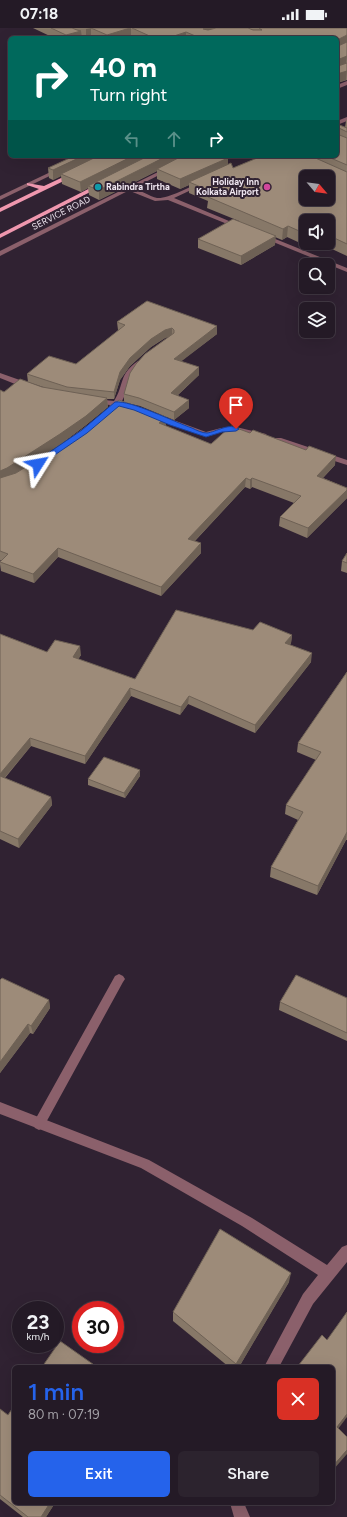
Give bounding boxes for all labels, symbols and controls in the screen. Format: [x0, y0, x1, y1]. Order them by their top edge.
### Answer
text: 07:18 [20, 5, 58, 23]
text: 40 m [90, 50, 157, 84]
icon: right [24, 52, 76, 104]
text: Turn right [90, 84, 167, 106]
icon: left [121, 128, 143, 150]
icon: ahead [163, 128, 185, 150]
icon: right [205, 128, 227, 150]
north arrow [299, 170, 335, 206]
map controls [299, 170, 335, 338]
place label: Holiday Inn Kolkata Airport [196, 176, 259, 197]
place label: Rabindra Tirtha [106, 181, 170, 192]
marker: Rabindra Tirtha [93, 182, 103, 192]
marker: Holiday Inn Kolkata Airport [262, 182, 272, 192]
street label: SERVICE ROAD [30, 193, 92, 232]
button: sound [299, 214, 335, 250]
button: search [299, 258, 335, 294]
button: layers [299, 302, 335, 338]
pin [219, 388, 253, 429]
icon: arrive [225, 394, 247, 416]
position arrow [17, 443, 59, 485]
speed limit sign: 30 [72, 1301, 124, 1353]
text: 23 [27, 1310, 49, 1334]
text: km/h [27, 1330, 49, 1343]
text: 1 min [28, 1377, 84, 1406]
button: close [277, 1378, 319, 1420]
text: 80 m · 07:19 [28, 1407, 100, 1422]
button: Exit [28, 1451, 170, 1497]
button: Share [178, 1451, 319, 1497]

